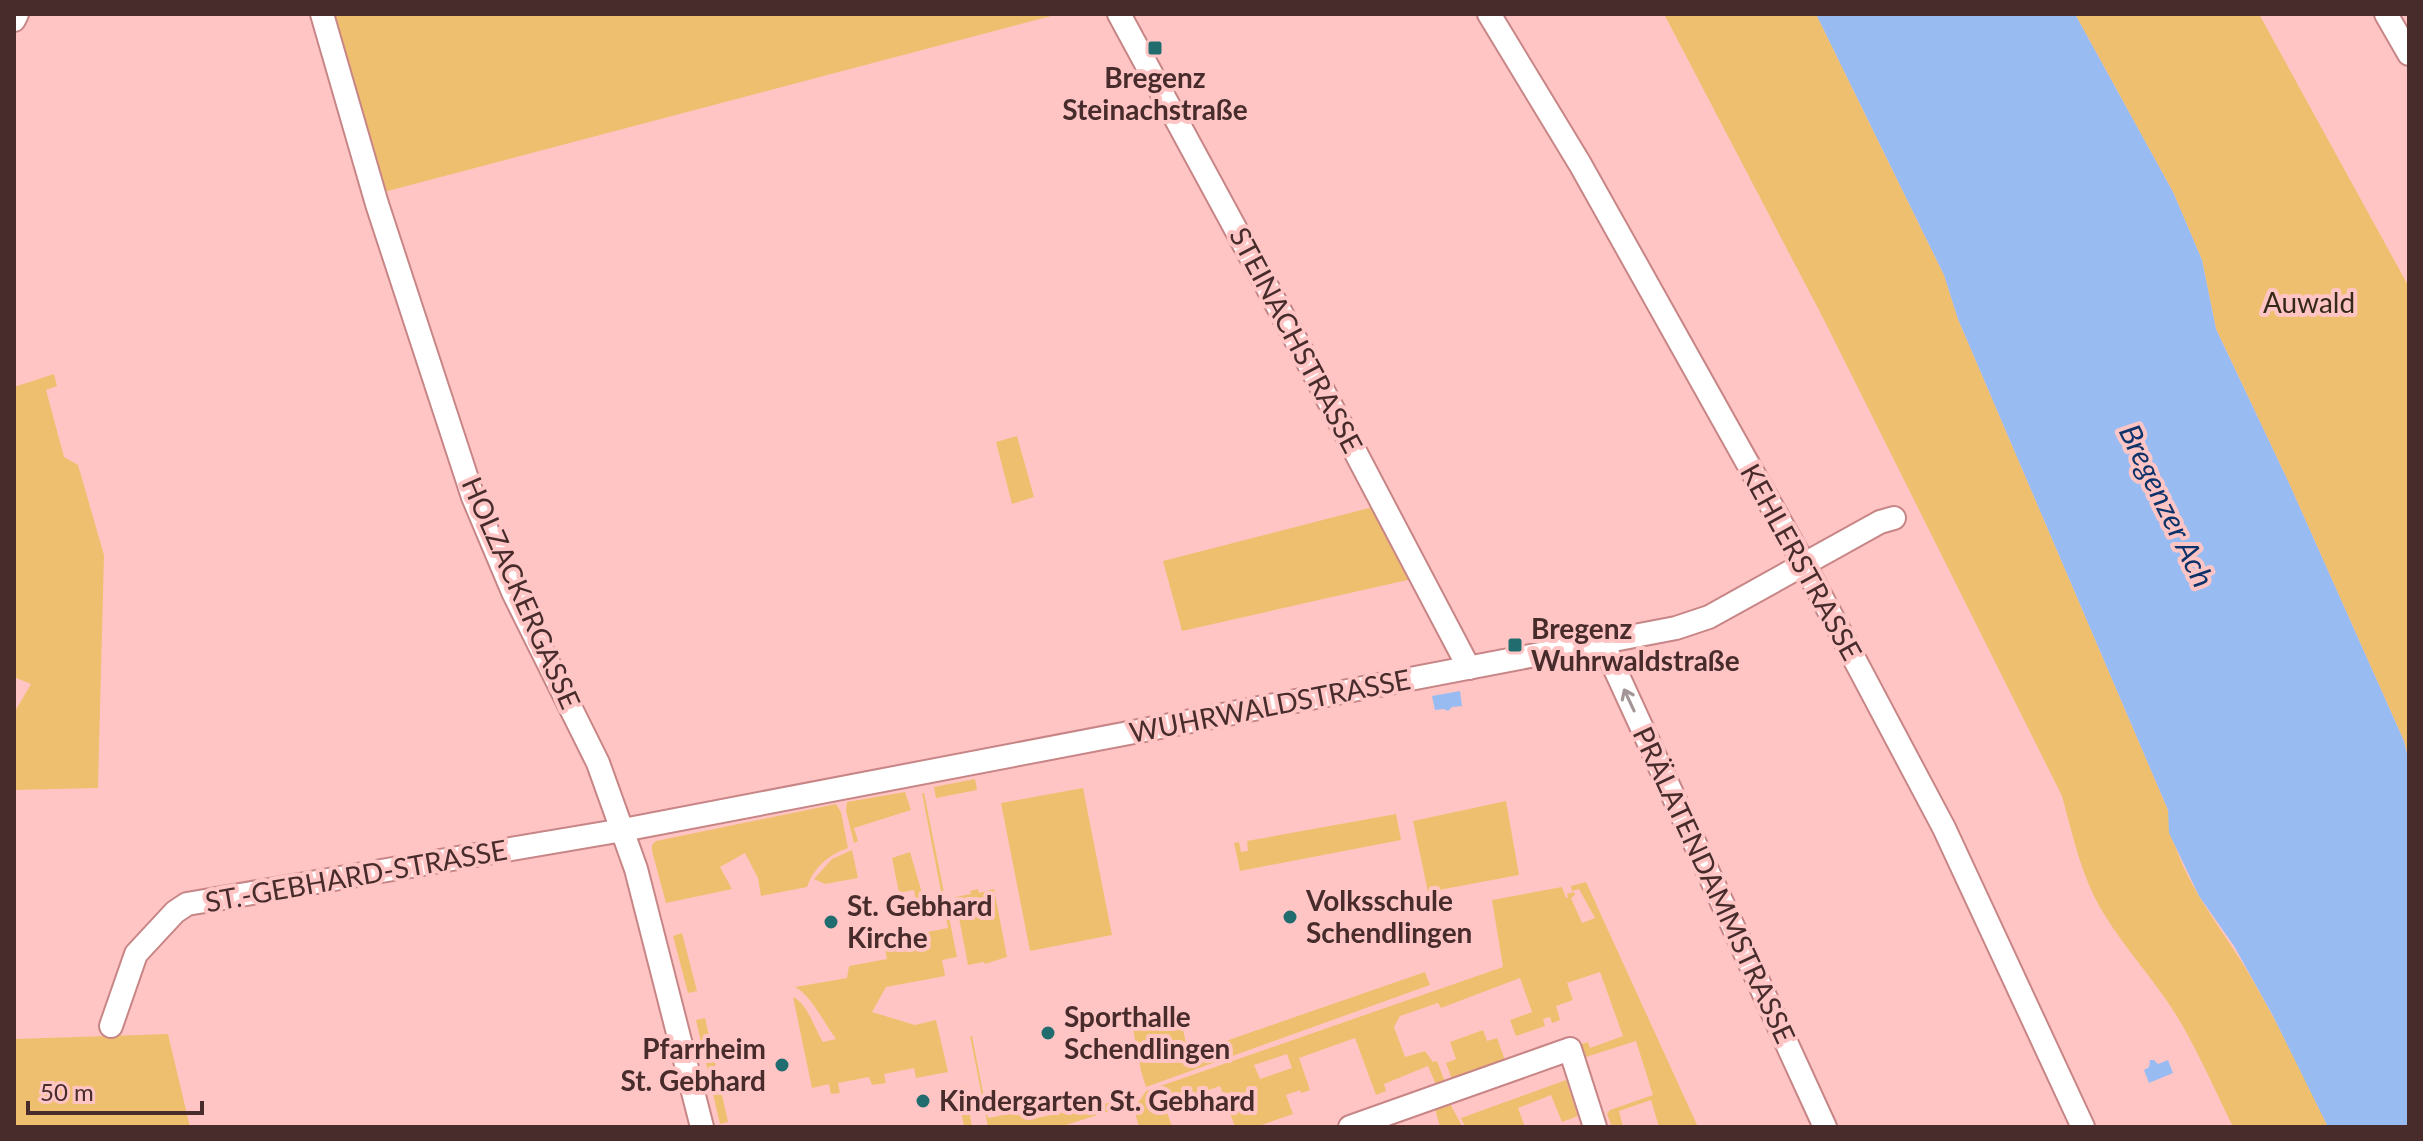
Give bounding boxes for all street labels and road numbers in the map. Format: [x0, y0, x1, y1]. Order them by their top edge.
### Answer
street label: STEINACHSTRASSE [1223, 221, 1371, 458]
street label: KEHLERSTRASSE [1734, 458, 1870, 666]
street label: HOLZACKERGASSE [456, 471, 588, 714]
street label: WUHRWALDSTRASSE [1126, 661, 1413, 749]
street label: PRÄLATENDAMMSTRASSE [1627, 721, 1803, 1048]
street label: ST.-GEBHARD-STRASSE [202, 832, 509, 918]

